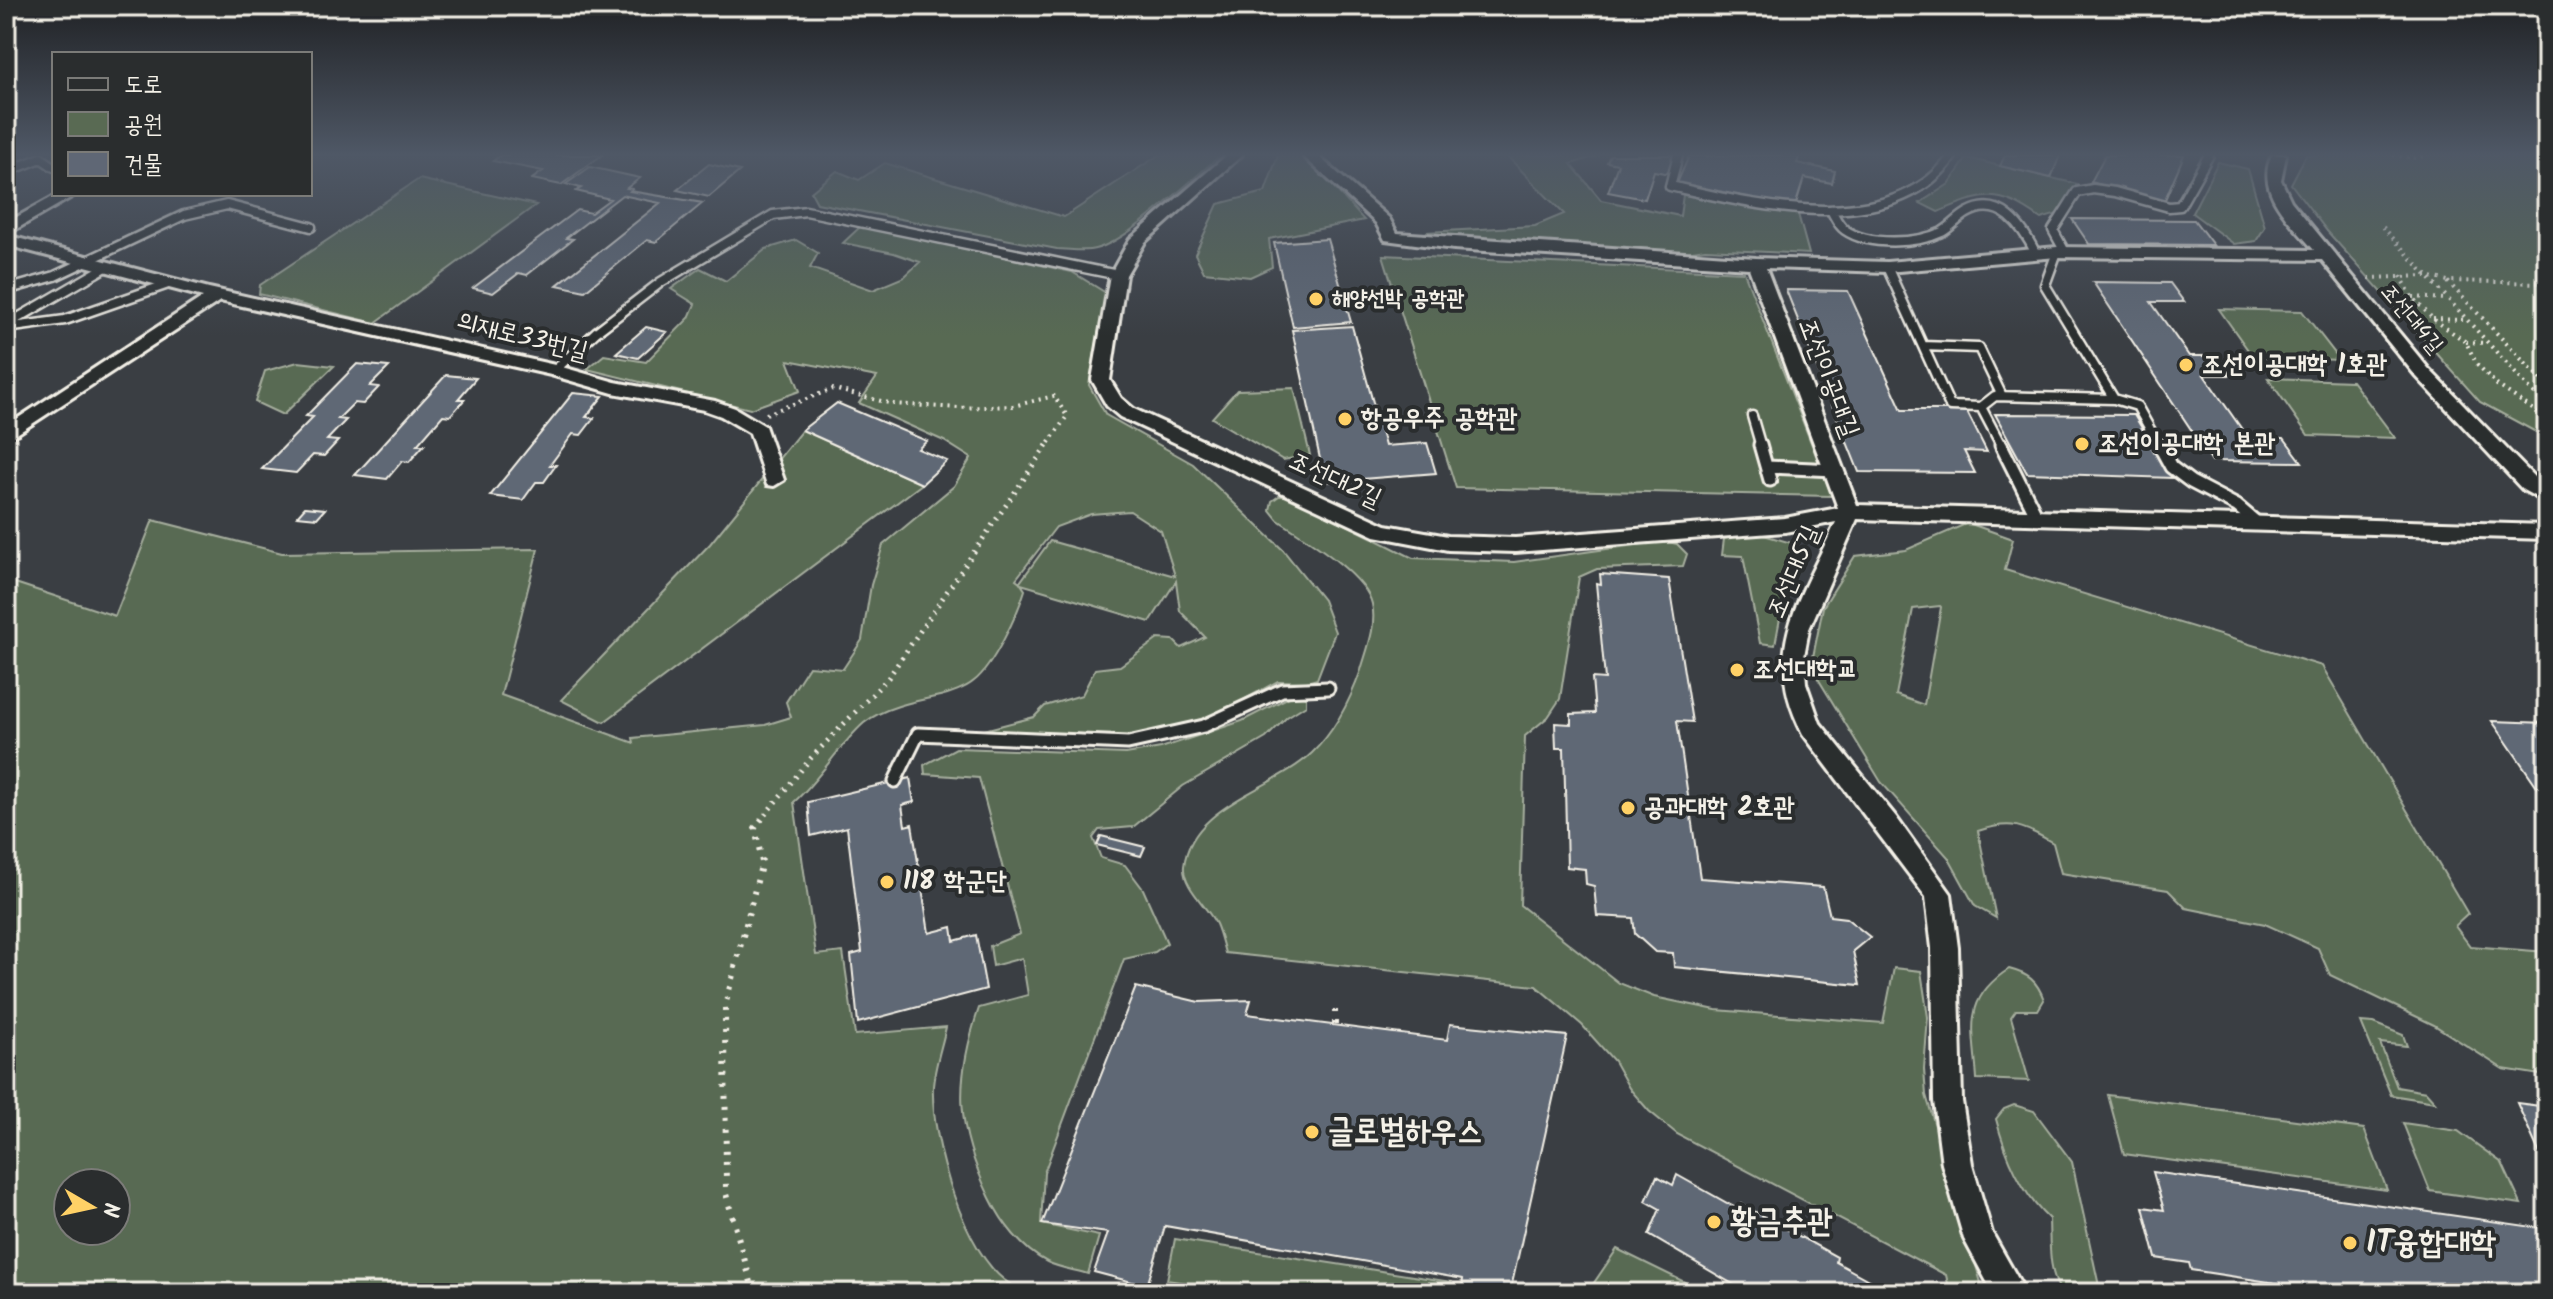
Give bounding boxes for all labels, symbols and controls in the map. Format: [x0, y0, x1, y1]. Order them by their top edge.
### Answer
legend [52, 52, 312, 196]
text: 도로 [124, 66, 163, 105]
text: 공원 [124, 106, 163, 145]
text: 건물 [124, 146, 163, 185]
street label: 조선대4길 [2371, 276, 2451, 362]
place label: 해양선박 공학관 [1332, 282, 1465, 317]
marker: 해양선박 공학관 [1307, 290, 1325, 308]
street label: 의재로33번길 [452, 300, 592, 374]
street label: 조선이공대길 [1786, 312, 1870, 444]
place label: 조선이공대학 1호관 [2202, 344, 2387, 386]
marker: 조선이공대학 1호관 [2177, 356, 2195, 374]
place label: 항공우주 공학관 [1360, 398, 1518, 440]
marker: 항공우주 공학관 [1336, 410, 1354, 428]
place label: 조선이공대학 본관 [2098, 423, 2275, 465]
marker: 조선이공대학 본관 [2073, 435, 2091, 453]
street label: 조선대2길 [1281, 440, 1389, 520]
street label: 조선대5길 [1756, 519, 1832, 625]
place label: 조선대학교 [1753, 649, 1858, 691]
marker: 조선대학교 [1728, 661, 1746, 679]
place label: 공과대학 2호관 [1644, 787, 1795, 829]
marker: 공과대학 2호관 [1619, 799, 1637, 817]
place label: 118 학군단 [903, 861, 1007, 903]
marker: 118 학군단 [878, 873, 896, 891]
place label: 글로벌하우스 [1328, 1107, 1483, 1158]
marker: 글로벌하우스 [1303, 1123, 1321, 1141]
north arrow [52, 1167, 132, 1247]
place label: 황금추관 [1730, 1197, 1833, 1248]
text: N [91, 1200, 128, 1219]
marker: 황금추관 [1705, 1213, 1723, 1231]
place label: IT융합대학 [2366, 1218, 2497, 1269]
marker: IT융합대학 [2341, 1234, 2359, 1252]

